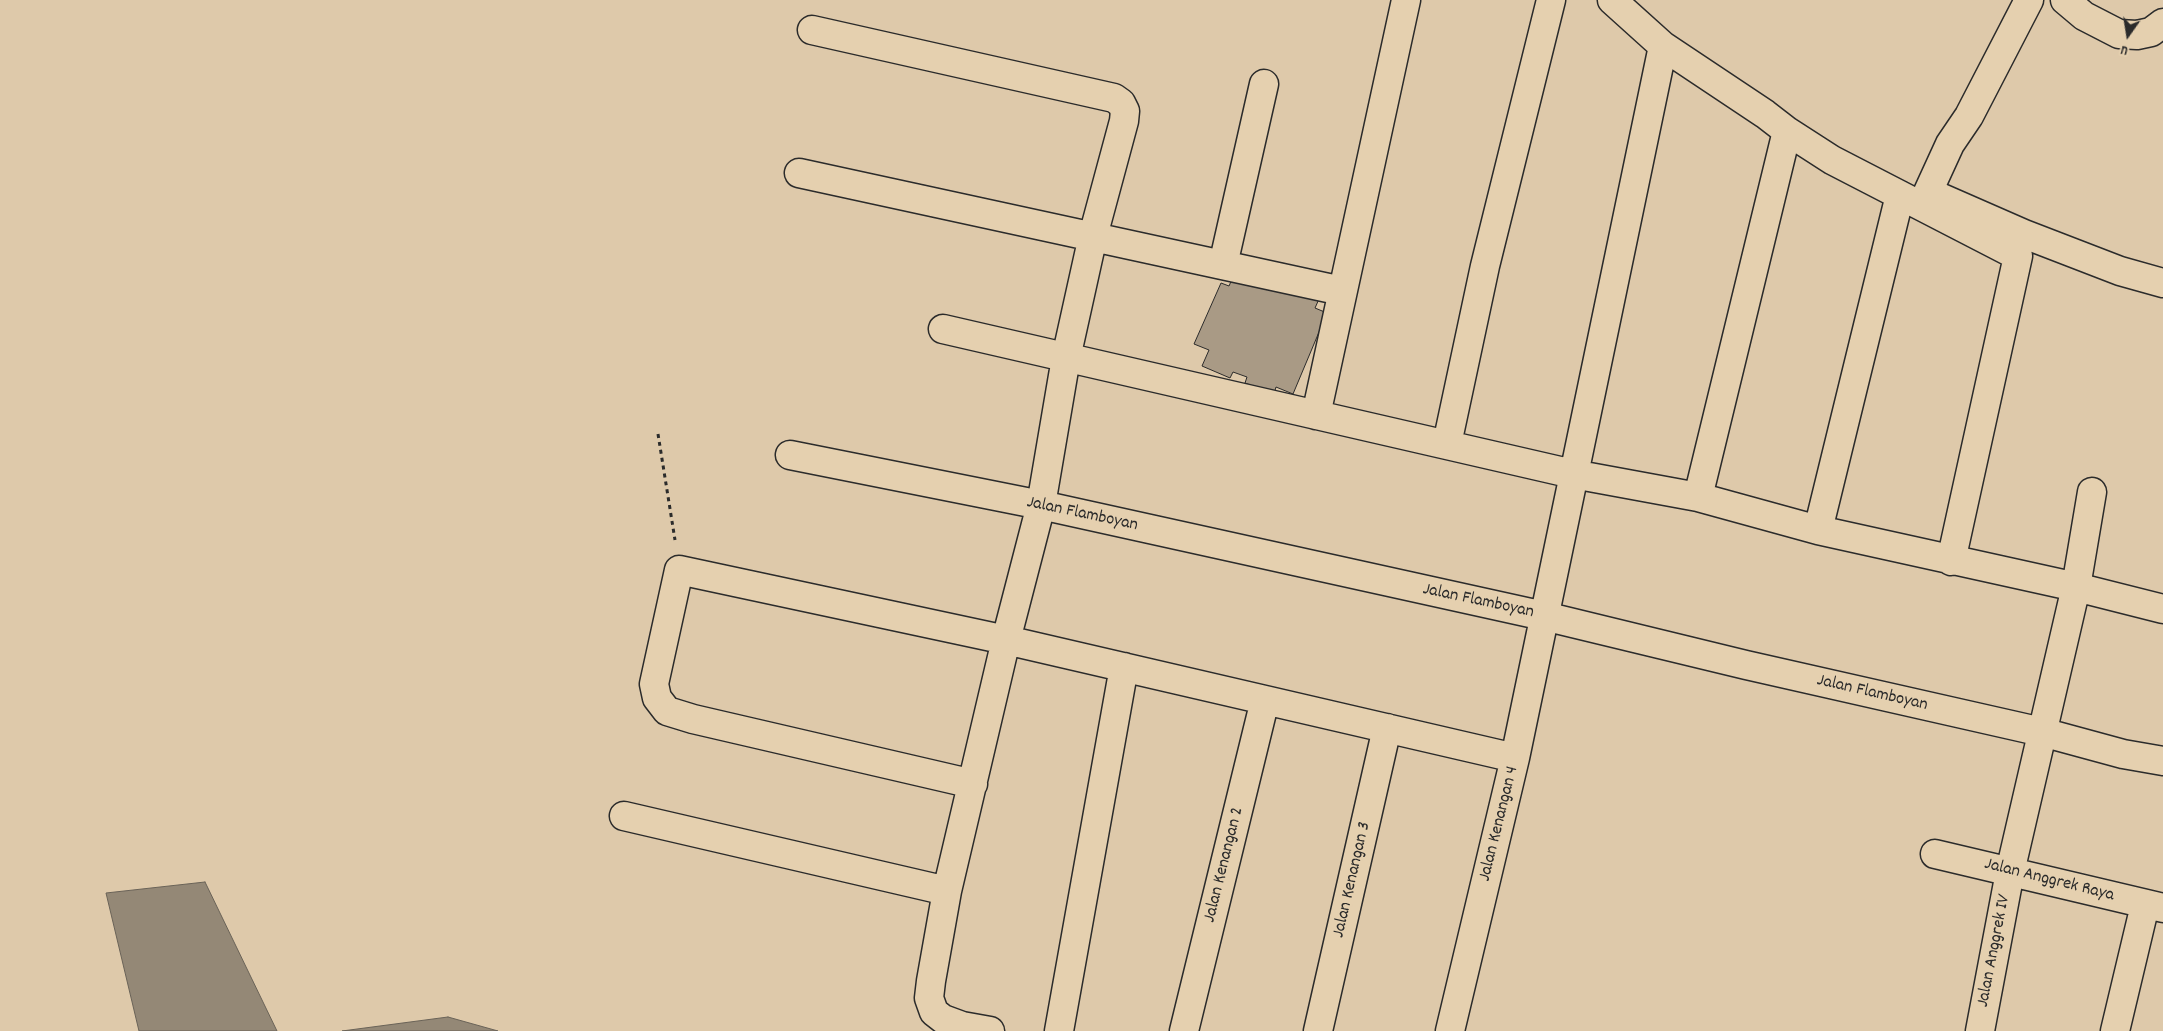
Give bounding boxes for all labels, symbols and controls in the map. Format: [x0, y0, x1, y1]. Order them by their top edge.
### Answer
north arrow [2103, 10, 2153, 60]
text: U [2119, 39, 2130, 60]
street label: Jalan Flamboyan [1024, 493, 1140, 537]
street label: Jalan Flamboyan [1420, 580, 1536, 624]
street label: Jalan Flamboyan [1814, 671, 1930, 717]
street label: Jalan Kenangan 4 [1475, 764, 1525, 884]
street label: Jalan Kenangan 2 [1200, 805, 1250, 925]
street label: Jalan Kenangan 3 [1329, 820, 1377, 940]
street label: Jalan Anggrek Raya [1982, 854, 2116, 908]
street label: Jalan Anggrek IV [1973, 893, 2017, 1009]

